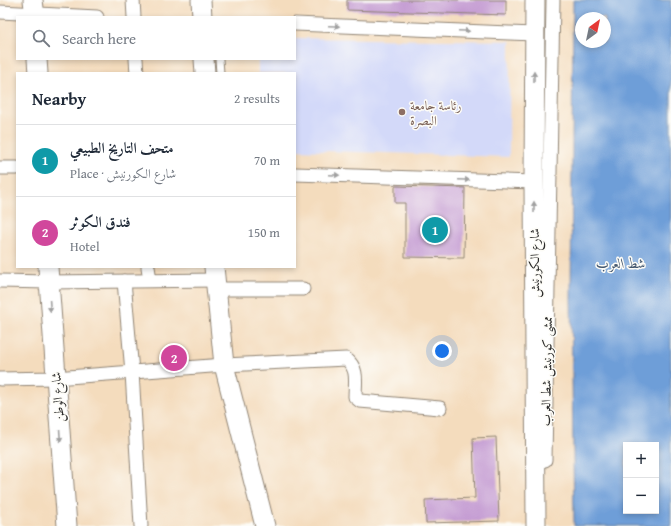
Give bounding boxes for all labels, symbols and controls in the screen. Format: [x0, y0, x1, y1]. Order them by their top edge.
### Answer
north arrow [575, 12, 611, 48]
search box [16, 16, 296, 60]
one-way arrow [328, 23, 341, 29]
icon: search [30, 27, 52, 49]
text: Search here [62, 28, 136, 49]
one-way arrow [458, 28, 471, 34]
one-way arrow [531, 70, 537, 83]
text: Nearby [32, 86, 86, 111]
text: 2 results [234, 89, 280, 108]
place label: رئاسة جامعة البصرة [410, 96, 461, 130]
marker: رئاسة جامعة البصرة [397, 107, 407, 117]
text: متحف التاريخ الطبيعي [70, 137, 174, 158]
text: 1 [42, 151, 48, 170]
text: 70 m [254, 151, 280, 170]
text: Place · شارع الكورنيش [70, 164, 176, 183]
one-way arrow [328, 172, 341, 178]
one-way arrow [458, 176, 470, 183]
one-way arrow [531, 200, 537, 213]
text: فندق الكوثر [70, 211, 131, 232]
pin: 1 [422, 215, 448, 245]
text: 2 [42, 223, 48, 242]
text: 150 m [248, 223, 280, 242]
street label: شارع الكورنيش [525, 228, 546, 298]
text: Hotel [70, 237, 100, 256]
water label: شط العرب [596, 253, 646, 273]
one-way arrow [46, 300, 53, 312]
street label: ممشى كورنيش شط العرب [536, 316, 557, 426]
your location [432, 341, 452, 361]
pin: 2 [161, 343, 187, 373]
street label: شارع الوطن [46, 371, 71, 423]
one-way arrow [56, 430, 63, 442]
map controls [623, 442, 659, 514]
button: + [623, 442, 659, 478]
button: − [623, 478, 659, 514]

